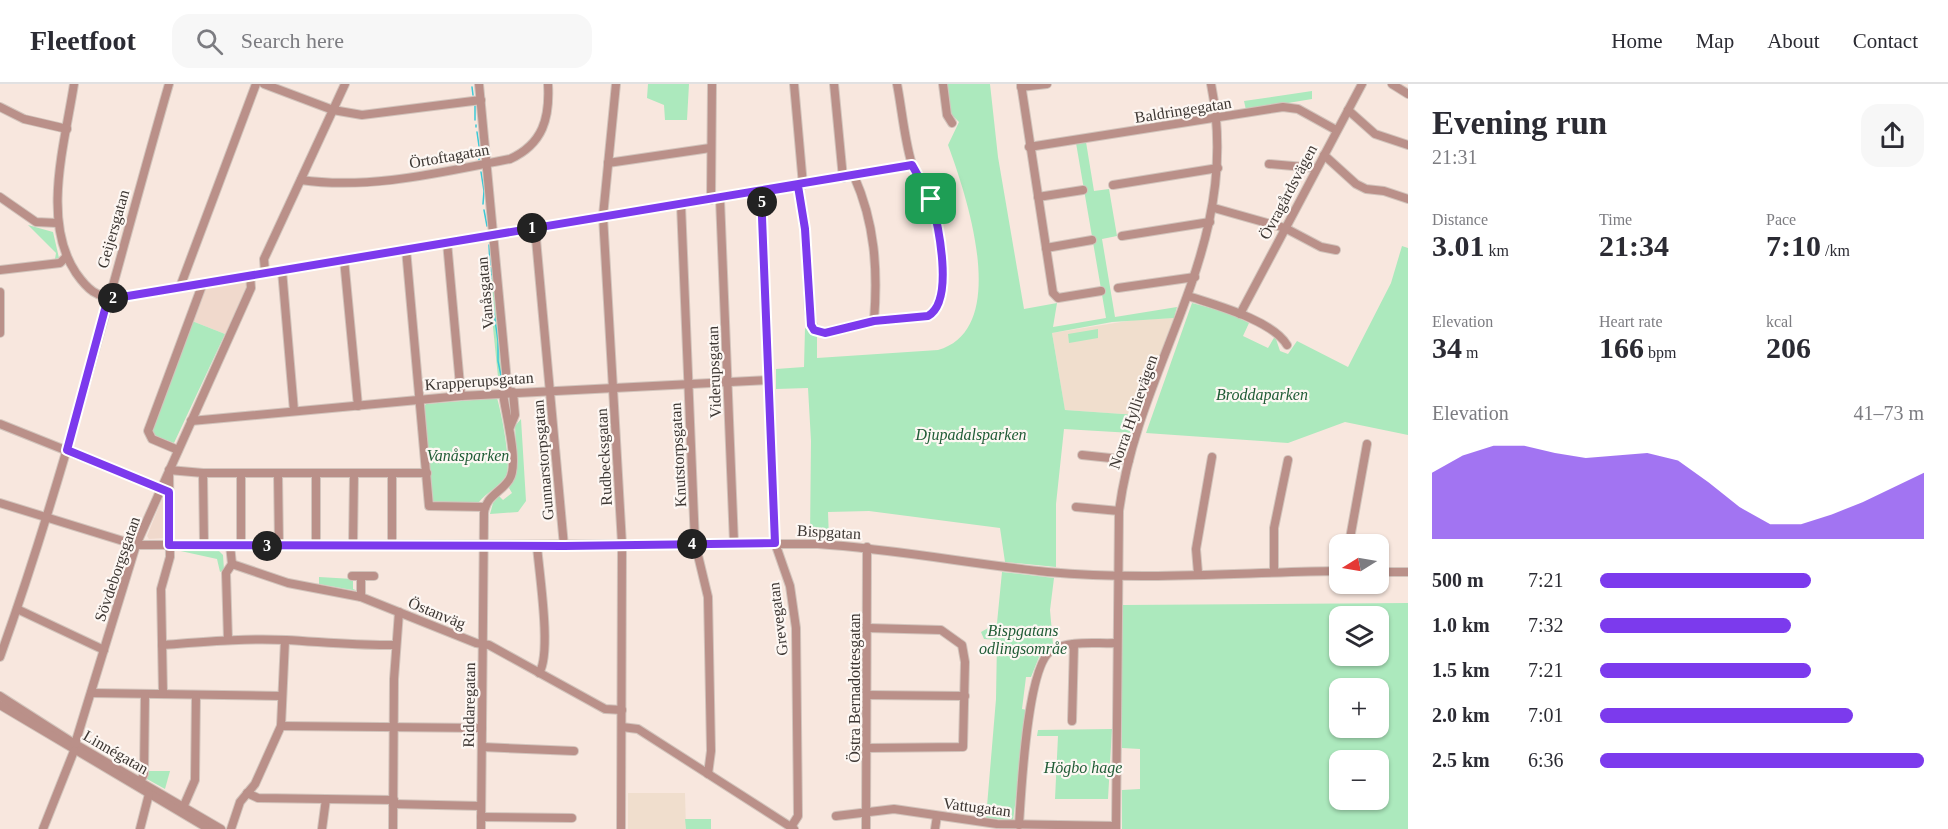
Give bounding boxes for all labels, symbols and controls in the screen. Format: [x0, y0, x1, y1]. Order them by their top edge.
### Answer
search box [172, 14, 592, 68]
text: Fleetfoot [30, 25, 136, 56]
icon: search [193, 25, 226, 58]
text: Search here [241, 28, 344, 53]
text: Home [1611, 29, 1663, 53]
text: Map [1696, 29, 1734, 53]
text: About [1767, 29, 1820, 53]
text: Contact [1853, 29, 1918, 53]
street label: Baldringegatan [1133, 94, 1233, 127]
button: share [1861, 104, 1924, 167]
text: Evening run [1432, 105, 1607, 141]
street label: Örtoftagatan [408, 141, 490, 172]
street label: Övragårdsvägen [1256, 142, 1321, 243]
text: 21:31 [1432, 146, 1478, 168]
pin [905, 173, 956, 224]
icon: arrive [914, 182, 947, 215]
pin: 5 [747, 187, 777, 217]
street label: Geijersgatan [94, 188, 133, 270]
text: 5 [758, 193, 766, 210]
text: Distance [1432, 211, 1488, 228]
text: Time [1599, 211, 1632, 228]
text: Pace [1766, 211, 1796, 228]
pin: 1 [517, 213, 547, 243]
text: 1 [528, 219, 536, 236]
text: 3.01 [1432, 229, 1485, 262]
text: 21:34 [1599, 229, 1669, 262]
text: 7:10 [1766, 229, 1821, 262]
text: km [1485, 242, 1509, 259]
text: /km [1821, 242, 1850, 259]
street label: Vanåsgatan [473, 256, 498, 330]
pin: 2 [98, 283, 128, 313]
text: 2 [109, 289, 117, 306]
text: Elevation [1432, 313, 1493, 330]
text: Heart rate [1599, 313, 1663, 330]
text: kcal [1766, 313, 1793, 330]
street label: Viderupsgatan [704, 326, 725, 418]
text: 34 [1432, 331, 1462, 364]
text: 166 [1599, 331, 1644, 364]
text: 206 [1766, 331, 1811, 364]
text: m [1462, 344, 1478, 361]
text: bpm [1644, 344, 1676, 361]
street label: Norra Hyllievägen [1106, 353, 1161, 472]
street label: Krapperupsgatan [424, 369, 534, 394]
park label: Broddaparken [1216, 386, 1308, 404]
street label: Gunnarstorpsgatan [529, 399, 558, 521]
street label: Knutstorpsgatan [667, 402, 690, 508]
text: Elevation [1432, 402, 1509, 424]
text: 41–73 m [1853, 402, 1924, 424]
street label: Rudbecksgatan [593, 408, 616, 506]
park label: Djupadalsparken [914, 426, 1027, 444]
park label: Vanåsparken [427, 447, 509, 465]
street label: Sövdeborgsgatan [91, 514, 144, 624]
street label: Bispgatan [797, 522, 861, 543]
pin: 4 [677, 529, 707, 559]
pin: 3 [252, 531, 282, 561]
north arrow [1329, 534, 1389, 594]
map controls [1329, 534, 1389, 810]
text: 4 [688, 535, 696, 552]
text: 3 [263, 537, 271, 554]
text: 500 m [1432, 569, 1484, 591]
text: 7:21 [1528, 569, 1564, 591]
street label: Grevegatan [765, 581, 792, 657]
street label: Östanväg [405, 594, 468, 633]
button: layers [1329, 606, 1389, 666]
street label: Östra Bernadottesgatan [846, 613, 864, 763]
text: 1.0 km [1432, 614, 1490, 636]
text: 7:32 [1528, 614, 1564, 636]
park label: Bispgatans odlingsområe [979, 622, 1067, 658]
text: 1.5 km [1432, 659, 1490, 681]
text: 7:21 [1528, 659, 1564, 681]
street label: Riddaregatan [460, 662, 479, 748]
button: + [1329, 678, 1389, 738]
text: 2.0 km [1432, 704, 1490, 726]
text: 7:01 [1528, 704, 1564, 726]
street label: Linnégatan [80, 727, 151, 778]
text: 2.5 km [1432, 749, 1490, 771]
text: 6:36 [1528, 749, 1564, 771]
button: − [1329, 750, 1389, 810]
park label: Högbo hage [1043, 759, 1122, 777]
street label: Vattugatan [942, 794, 1012, 821]

